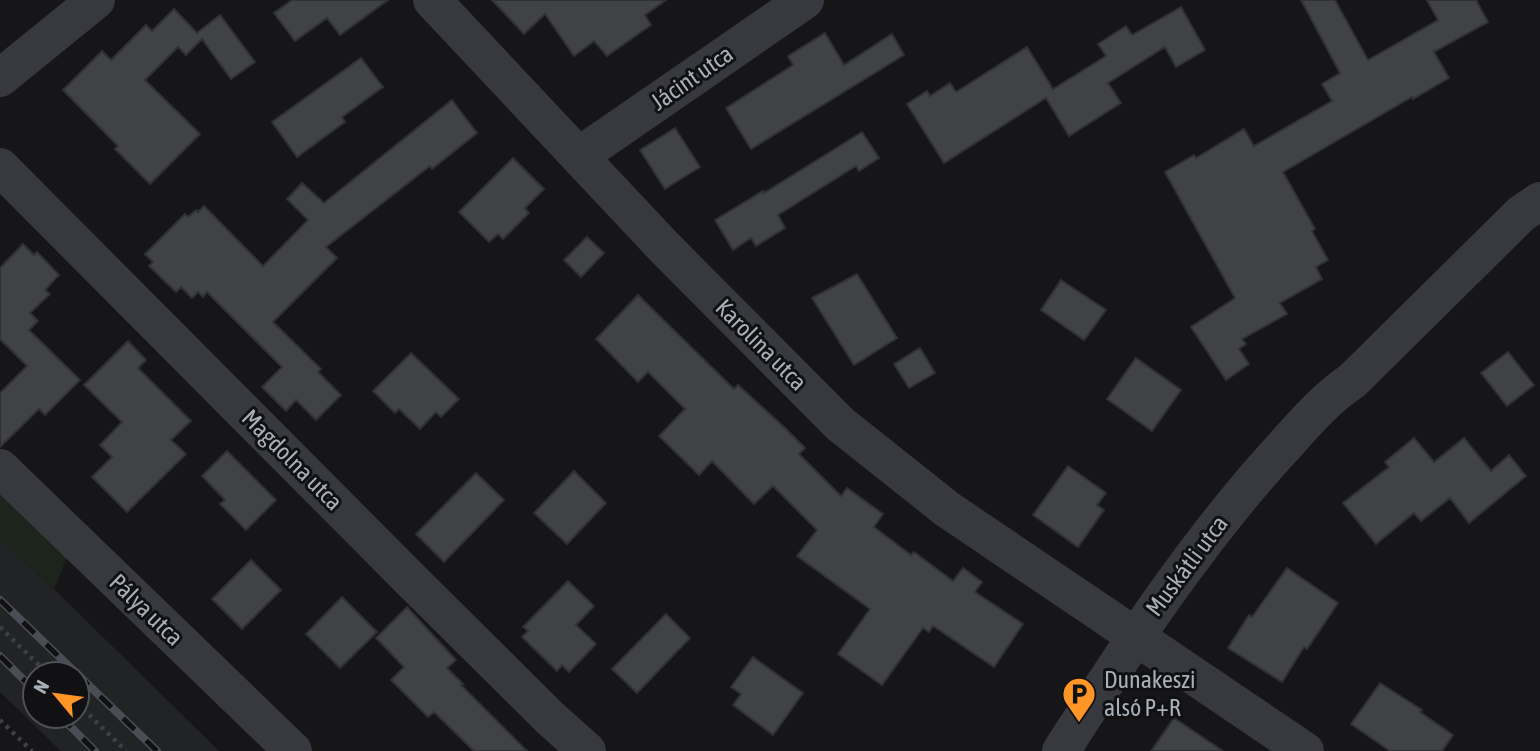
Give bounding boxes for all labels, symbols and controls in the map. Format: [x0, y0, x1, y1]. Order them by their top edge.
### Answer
street label: Jácint utca [646, 40, 738, 115]
street label: Karolina utca [710, 294, 812, 396]
street label: Magdolna utca [237, 404, 348, 515]
street label: Muskátli utca [1140, 510, 1233, 621]
street label: Pálya utca [104, 568, 188, 651]
north arrow [21, 660, 91, 730]
place label: Dunakeszi alsó P+R [1104, 666, 1195, 721]
parking icon: Dunakeszi alsó P+R [1060, 675, 1098, 724]
text: N [29, 677, 53, 697]

